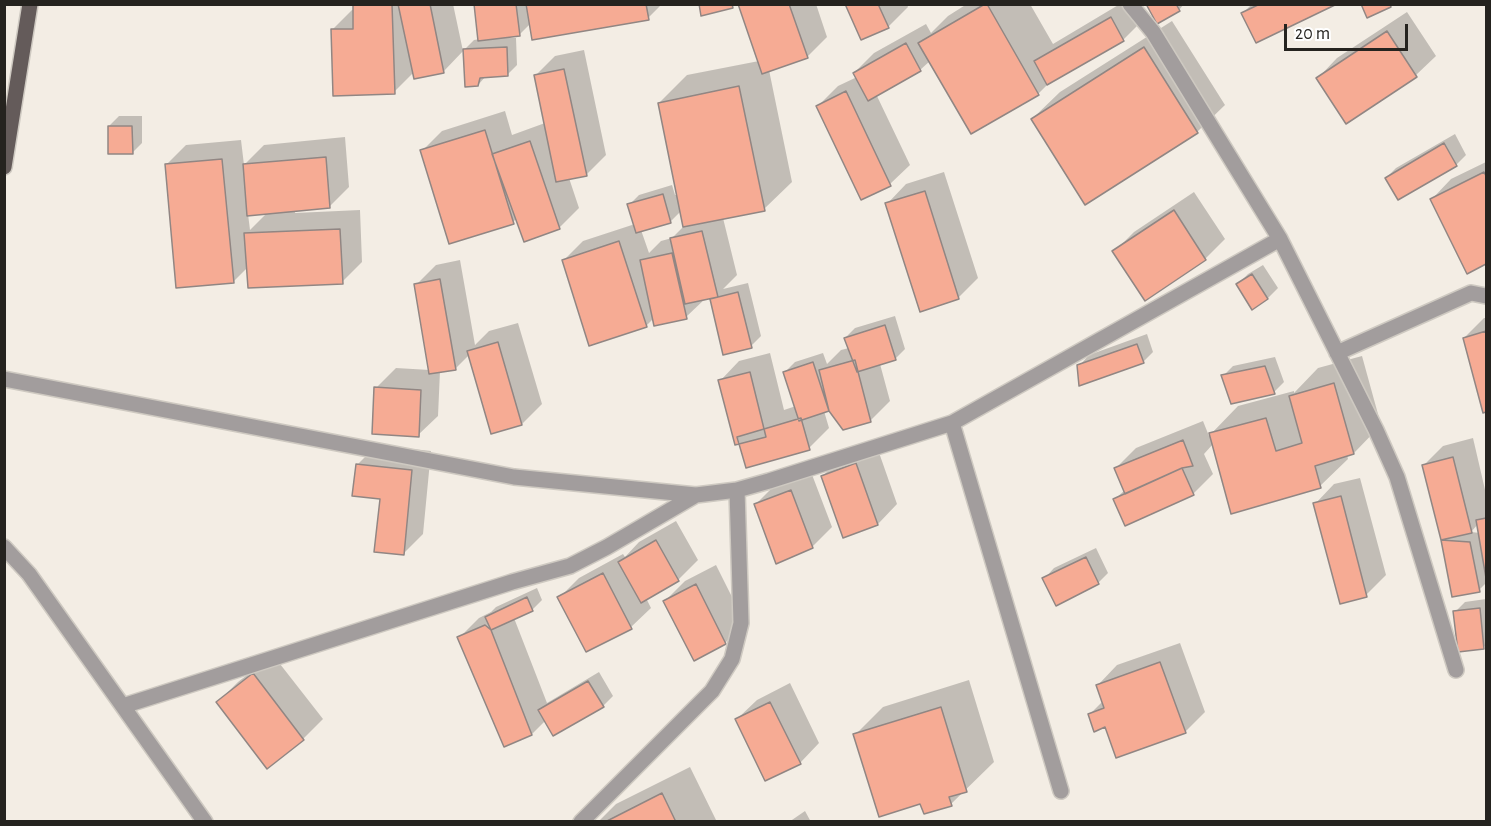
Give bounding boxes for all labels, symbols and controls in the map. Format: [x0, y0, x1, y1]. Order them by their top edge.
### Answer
scale bar [1287, 12, 1412, 50]
text: 20 m [1295, 25, 1330, 43]

